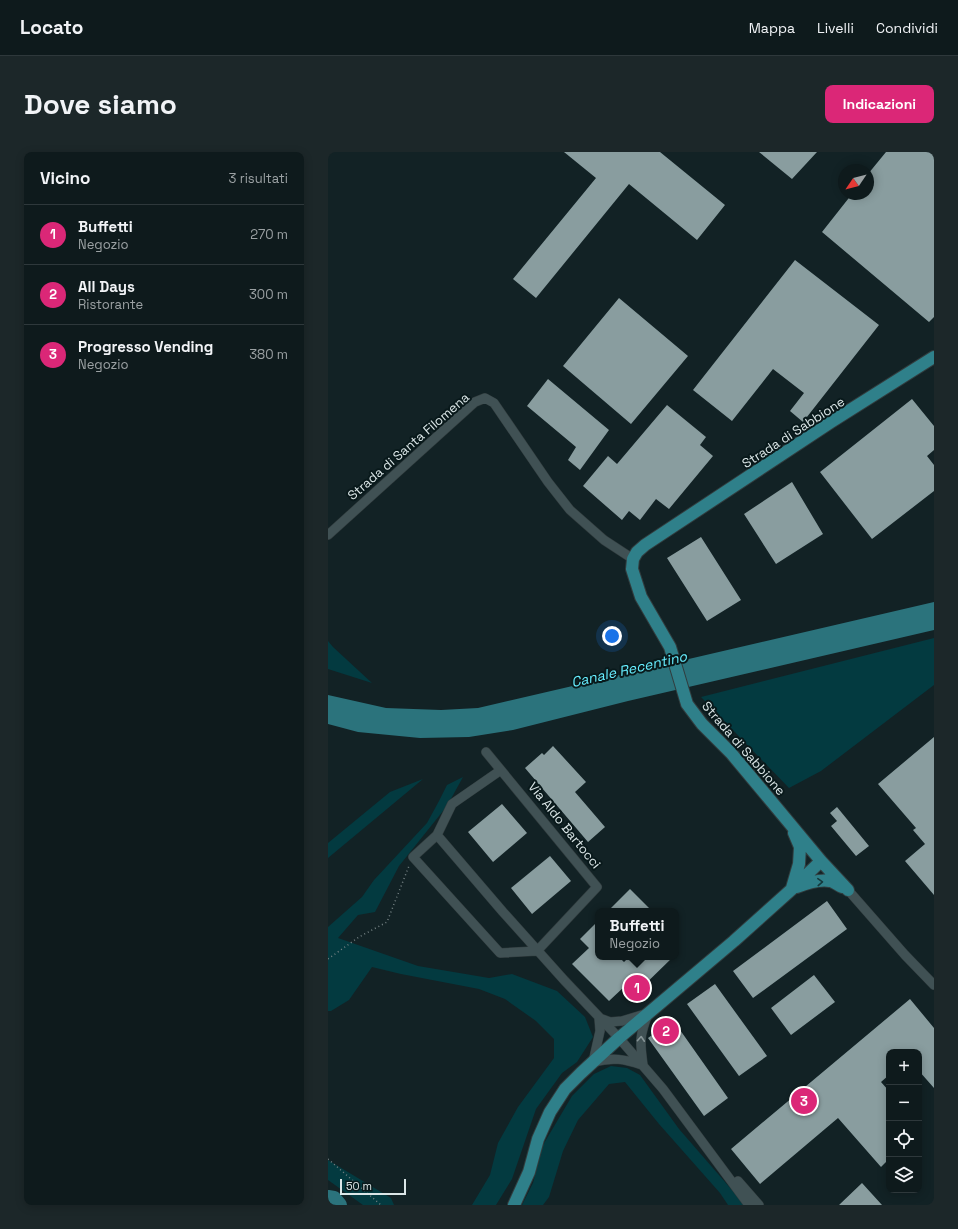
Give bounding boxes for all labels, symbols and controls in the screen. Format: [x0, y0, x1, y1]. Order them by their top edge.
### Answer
text: Locato [20, 15, 83, 40]
text: Mappa [749, 19, 795, 37]
text: Livelli [817, 19, 854, 37]
text: Condividi [876, 19, 938, 37]
button: Indicazioni [825, 85, 934, 123]
text: Dove siamo [24, 86, 177, 122]
north arrow [838, 164, 874, 200]
text: Vicino [40, 167, 90, 189]
text: 3 risultati [229, 170, 288, 187]
text: Buffetti [78, 217, 133, 236]
text: 1 [50, 226, 56, 243]
text: 270 m [250, 226, 288, 243]
text: Negozio [78, 236, 128, 253]
text: All Days [78, 277, 135, 296]
text: 2 [49, 286, 57, 303]
text: 300 m [249, 286, 288, 303]
text: Ristorante [78, 296, 143, 313]
text: Progresso Vending [78, 337, 213, 356]
text: 3 [49, 346, 57, 363]
text: 380 m [249, 346, 288, 363]
text: Negozio [78, 356, 128, 373]
street label: Strada di Santa Filomena [344, 389, 473, 504]
street label: Strada di Sabbione [739, 393, 848, 472]
your location [602, 626, 622, 646]
water label: Canale Recentino [569, 647, 689, 691]
street label: Strada di Sabbione [698, 698, 789, 799]
street label: Via Aldo Bartocci [524, 779, 605, 872]
one-way arrow [817, 877, 823, 886]
popup [595, 908, 679, 960]
text: Buffetti [610, 916, 664, 935]
text: Negozio [610, 935, 660, 952]
pin: 1 [624, 973, 650, 1003]
pin: 2 [653, 1016, 679, 1046]
one-way arrow [637, 1036, 646, 1042]
map controls [886, 1049, 922, 1193]
button: + [886, 1049, 922, 1085]
button: − [886, 1085, 922, 1121]
pin: 3 [791, 1086, 817, 1116]
button: locate [886, 1121, 922, 1157]
button: layers [886, 1157, 922, 1193]
scale bar [340, 1177, 406, 1196]
text: 50 m [346, 1179, 372, 1193]

